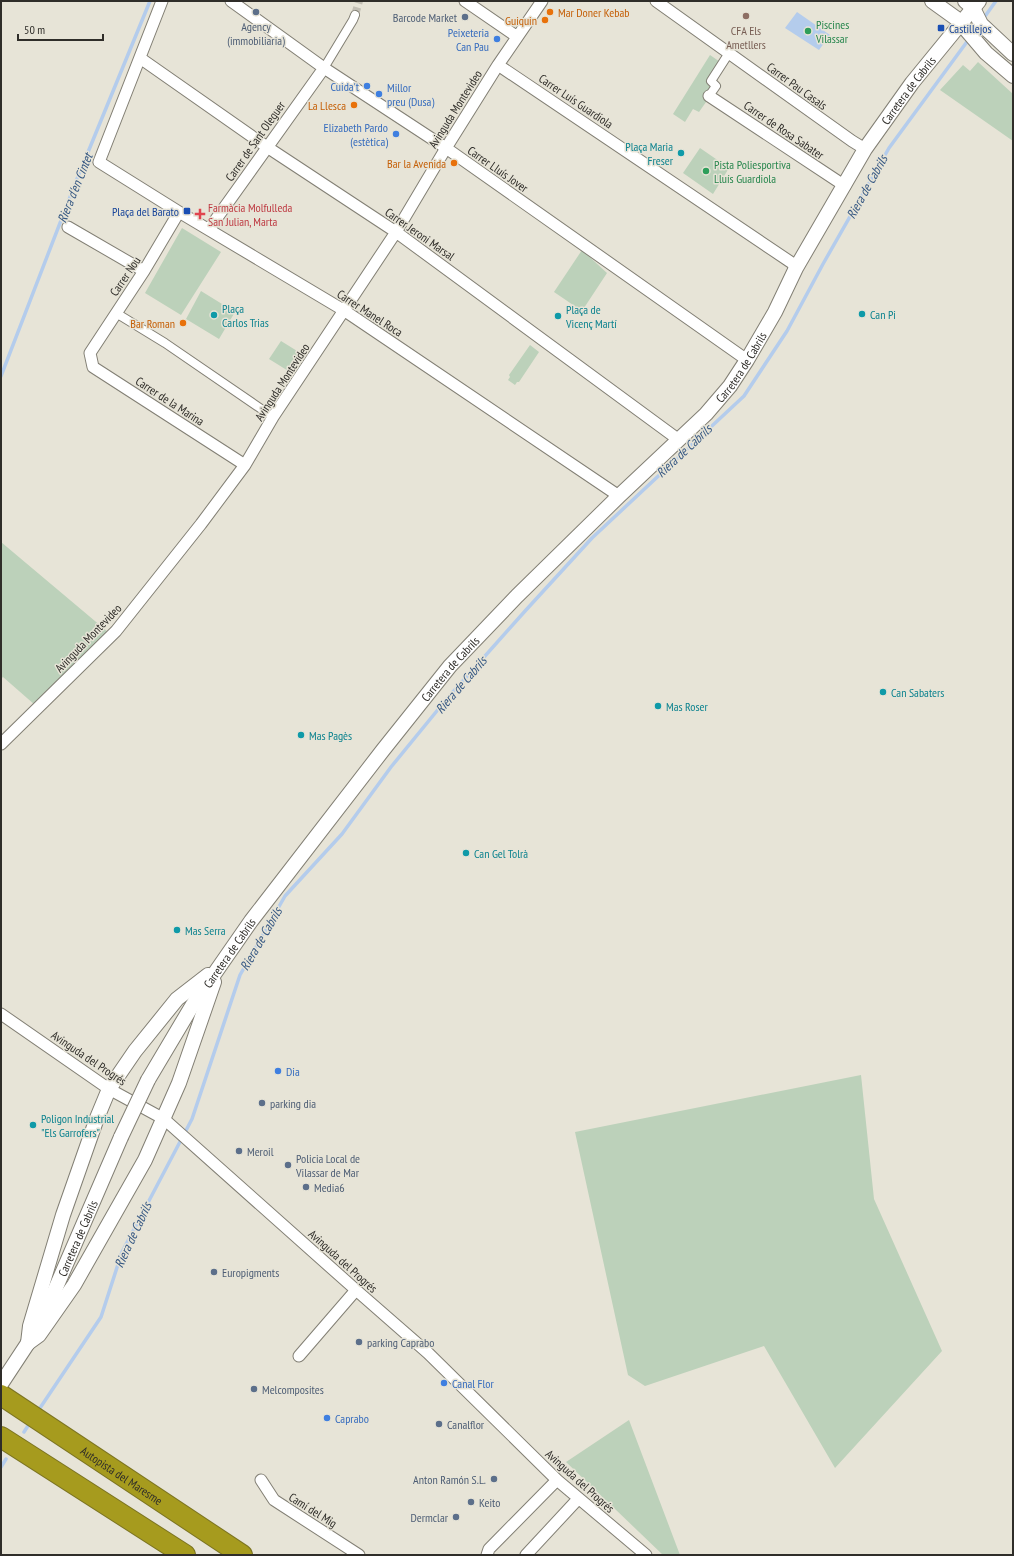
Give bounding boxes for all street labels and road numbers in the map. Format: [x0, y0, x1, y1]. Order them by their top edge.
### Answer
street label: Carretera de Cabrils [878, 53, 938, 127]
street label: Carrer Pau Casals [764, 59, 830, 113]
street label: Avinguda Montevideo [425, 67, 485, 151]
street label: Carrer Luís Guardiola [536, 71, 616, 132]
street label: Carrer de Sant Oleguer [222, 98, 289, 184]
street label: Carrer de Rosa Sabater [741, 98, 828, 163]
street label: Carrer Lluís Jover [465, 143, 532, 196]
street label: Carrer Jeroni Marsal [382, 204, 458, 264]
street label: Carrer Nou [106, 253, 144, 299]
street label: Carrer Manel Roca [334, 286, 406, 340]
street label: Carretera de Cabrils [712, 329, 769, 405]
street label: Avinguda Montevideo [251, 340, 313, 424]
street label: Carrer de la Marina [133, 373, 207, 429]
street label: Avinguda Montevideo [52, 601, 124, 675]
street label: Carretera de Cabrils [417, 633, 482, 704]
street label: Carretera de Cabrils [200, 915, 258, 990]
street label: Avinguda del Progrés [49, 1027, 129, 1089]
street label: Carretera de Cabrils [54, 1198, 100, 1278]
street label: Avinguda del Progrés [306, 1226, 380, 1296]
street label: Autopista del Maresme [78, 1443, 166, 1508]
street label: Avinguda del Progrés [543, 1446, 617, 1516]
street label: Camí del Mig [286, 1489, 340, 1531]

